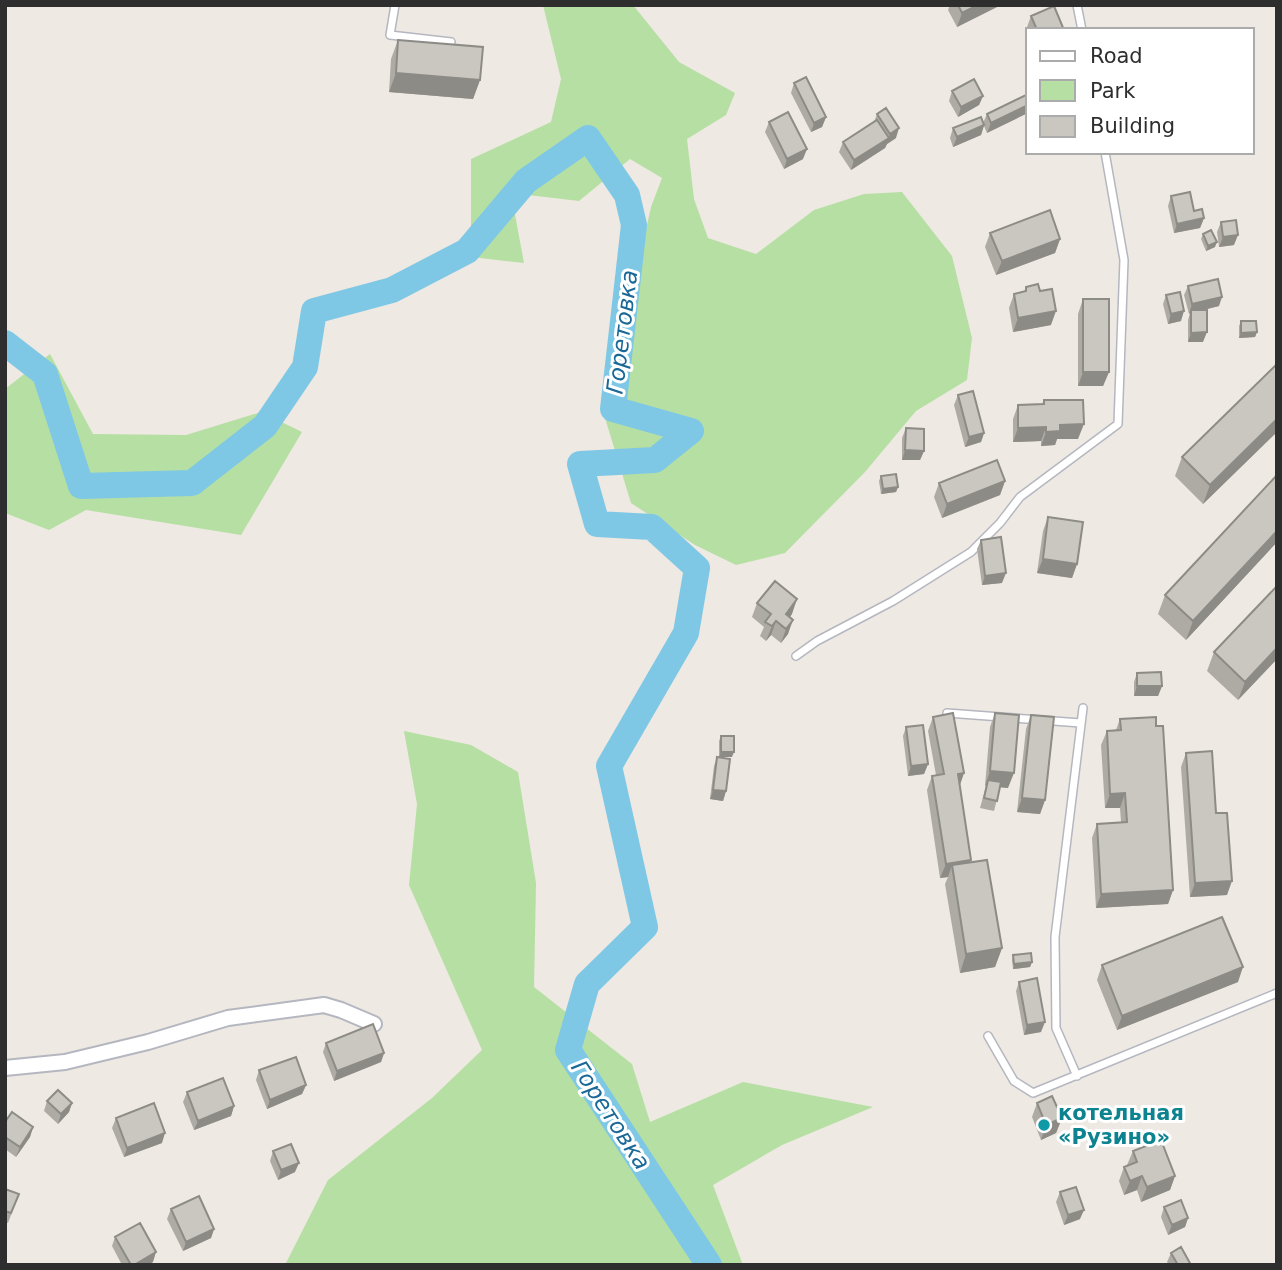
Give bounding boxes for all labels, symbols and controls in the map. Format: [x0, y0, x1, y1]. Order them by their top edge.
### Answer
legend [1026, 28, 1254, 154]
text: Road [1090, 44, 1143, 68]
text: Park [1090, 79, 1136, 103]
text: Building [1090, 114, 1175, 138]
water label: Горетовка [602, 269, 642, 395]
water label: Горетовка [566, 1056, 656, 1174]
place label: котельная «Рузино» [1058, 1101, 1184, 1149]
marker: котельная «Рузино» [1036, 1117, 1052, 1133]

